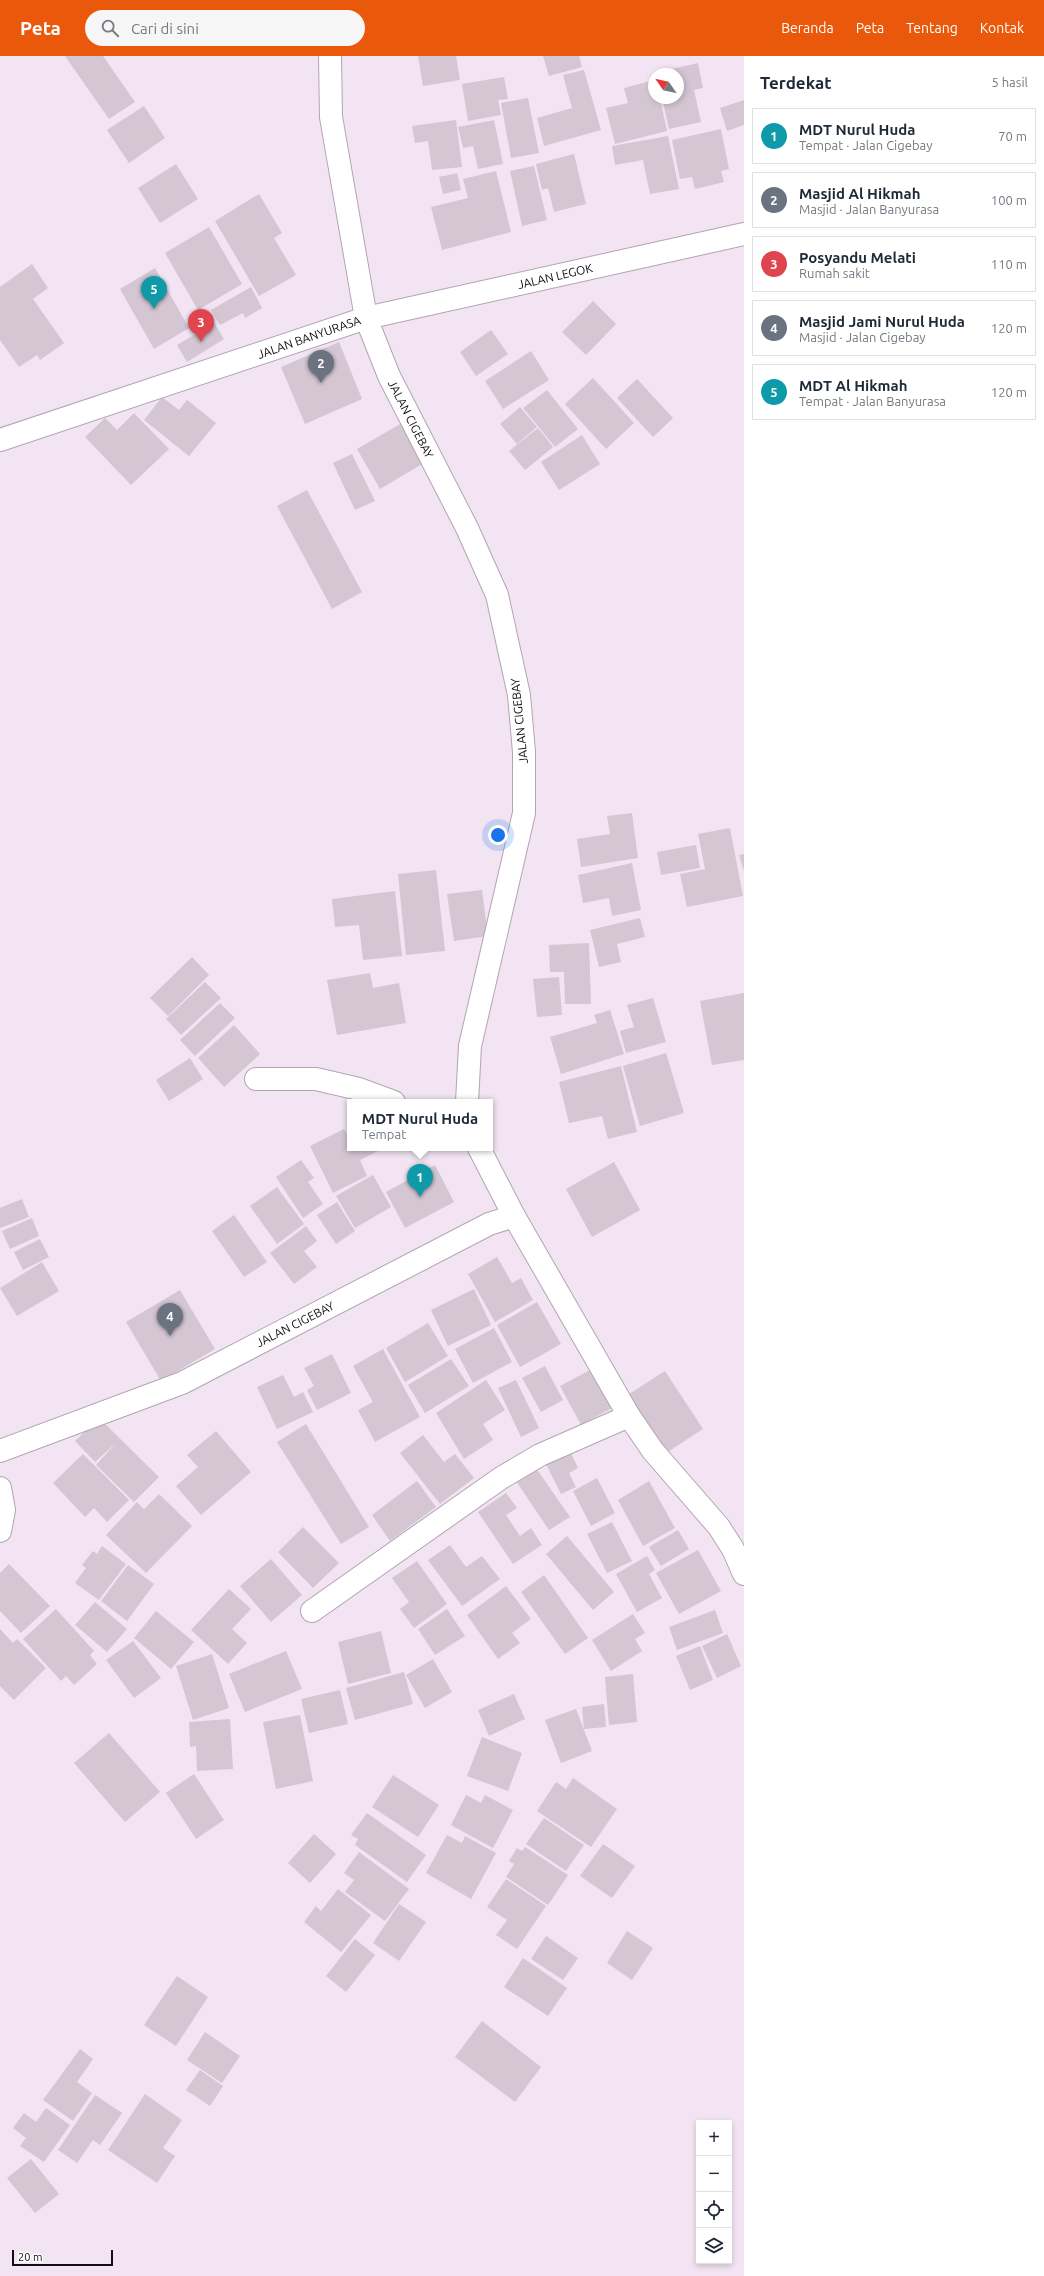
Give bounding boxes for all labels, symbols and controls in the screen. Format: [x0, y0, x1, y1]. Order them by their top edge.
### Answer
search box [85, 10, 365, 46]
text: Peta [20, 17, 61, 39]
icon: search [99, 17, 121, 39]
text: Cari di sini [131, 20, 199, 37]
text: Beranda [781, 20, 834, 36]
text: Peta [856, 20, 884, 36]
text: Tentang [906, 20, 958, 36]
text: Kontak [980, 20, 1024, 36]
north arrow [648, 68, 684, 104]
text: Terdekat [760, 73, 832, 92]
text: 5 hasil [991, 75, 1028, 89]
text: MDT Nurul Huda [799, 121, 915, 138]
text: 1 [770, 129, 778, 143]
text: 70 m [998, 129, 1027, 143]
text: Tempat · Jalan Cigebay [799, 138, 932, 152]
text: Masjid Al Hikmah [799, 185, 920, 202]
text: 2 [770, 193, 778, 207]
text: 100 m [991, 193, 1027, 207]
text: Masjid · Jalan Banyurasa [799, 202, 939, 216]
text: Posyandu Melati [799, 249, 916, 266]
text: 3 [770, 257, 778, 271]
text: 110 m [991, 257, 1027, 271]
street label: JALAN LEGOK [516, 261, 594, 291]
text: Rumah sakit [799, 266, 870, 280]
pin: 5 [141, 276, 167, 309]
pin: 3 [188, 309, 214, 342]
street label: JALAN BANYURASA [256, 313, 362, 361]
text: Masjid Jami Nurul Huda [799, 313, 965, 330]
text: 4 [770, 321, 778, 335]
text: 120 m [991, 321, 1027, 335]
text: Masjid · Jalan Cigebay [799, 330, 926, 344]
pin: 2 [308, 350, 334, 383]
text: MDT Al Hikmah [799, 377, 907, 394]
street label: JALAN CIGEBAY [386, 378, 436, 460]
text: 5 [770, 385, 778, 399]
text: 120 m [991, 385, 1027, 399]
text: Tempat · Jalan Banyurasa [799, 394, 946, 408]
street label: JALAN CIGEBAY [508, 678, 530, 764]
your location [488, 825, 508, 845]
popup [347, 1099, 493, 1151]
text: MDT Nurul Huda [362, 1110, 478, 1127]
text: Tempat [362, 1127, 406, 1141]
pin: 1 [407, 1164, 433, 1197]
street label: JALAN CIGEBAY [254, 1299, 336, 1349]
pin: 4 [157, 1303, 183, 1336]
map controls [696, 2120, 732, 2264]
button: + [696, 2120, 732, 2156]
button: − [696, 2156, 732, 2192]
button: locate [696, 2192, 732, 2228]
button: layers [696, 2228, 732, 2264]
scale bar [12, 2248, 113, 2267]
text: 20 m [18, 2251, 42, 2263]

